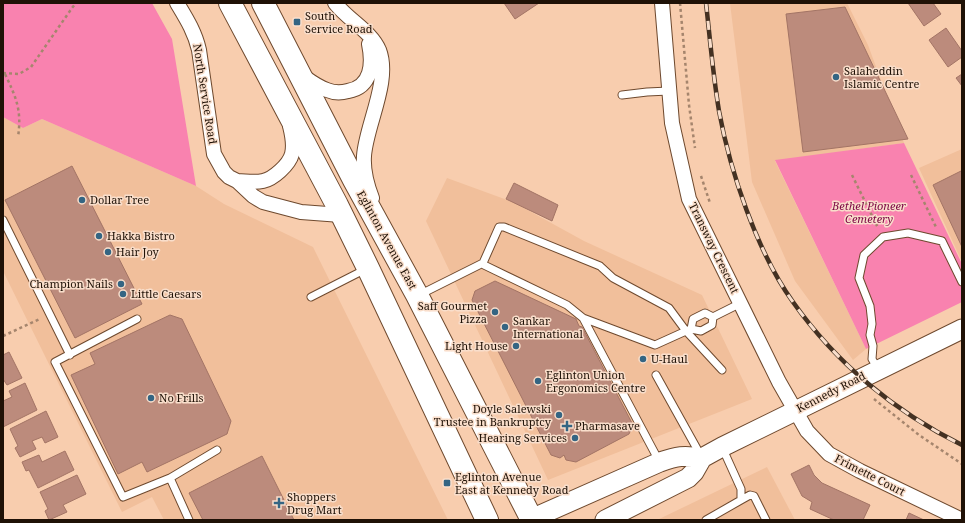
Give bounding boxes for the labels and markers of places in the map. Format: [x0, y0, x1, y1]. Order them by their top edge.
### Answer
place label: South Service Road [305, 8, 373, 36]
marker: South Service Road [292, 17, 302, 27]
place label: Salaheddin Islamic Centre [844, 63, 920, 91]
marker: Salaheddin Islamic Centre [831, 72, 841, 82]
place label: Dollar Tree [90, 192, 149, 207]
marker: Dollar Tree [77, 195, 87, 205]
place label: Hakka Bistro [107, 228, 175, 243]
marker: Hakka Bistro [94, 231, 104, 241]
place label: Hair Joy [116, 244, 160, 259]
marker: Hair Joy [103, 247, 113, 257]
place label: Champion Nails [30, 276, 113, 291]
marker: Champion Nails [116, 279, 126, 289]
place label: Little Caesars [131, 286, 201, 301]
marker: Little Caesars [118, 289, 128, 299]
place label: Saff Gourmet Pizza [418, 298, 487, 326]
marker: Saff Gourmet Pizza [490, 307, 500, 317]
place label: Sankar International [513, 313, 583, 341]
marker: Sankar International [500, 322, 510, 332]
place label: Light House [445, 338, 508, 353]
marker: Light House [511, 341, 521, 351]
place label: U-Haul [651, 351, 688, 366]
marker: U-Haul [638, 354, 648, 364]
place label: Eglinton Union Ergonomics Centre [546, 367, 646, 395]
marker: Eglinton Union Ergonomics Centre [533, 376, 543, 386]
place label: No Frills [159, 390, 204, 405]
marker: No Frills [146, 393, 156, 403]
place label: Doyle Salewski Trustee in Bankruptcy [434, 401, 552, 429]
marker: Doyle Salewski Trustee in Bankruptcy [554, 410, 564, 420]
place label: Pharmasave [575, 418, 640, 433]
marker: Pharmasave [562, 421, 572, 431]
place label: Hearing Services [478, 430, 567, 445]
marker: Hearing Services [570, 433, 580, 443]
place label: Eglinton Avenue East at Kennedy Road [455, 469, 569, 497]
marker: Eglinton Avenue East at Kennedy Road [442, 478, 452, 488]
place label: Shoppers Drug Mart [287, 489, 342, 517]
marker: Shoppers Drug Mart [274, 498, 284, 508]

